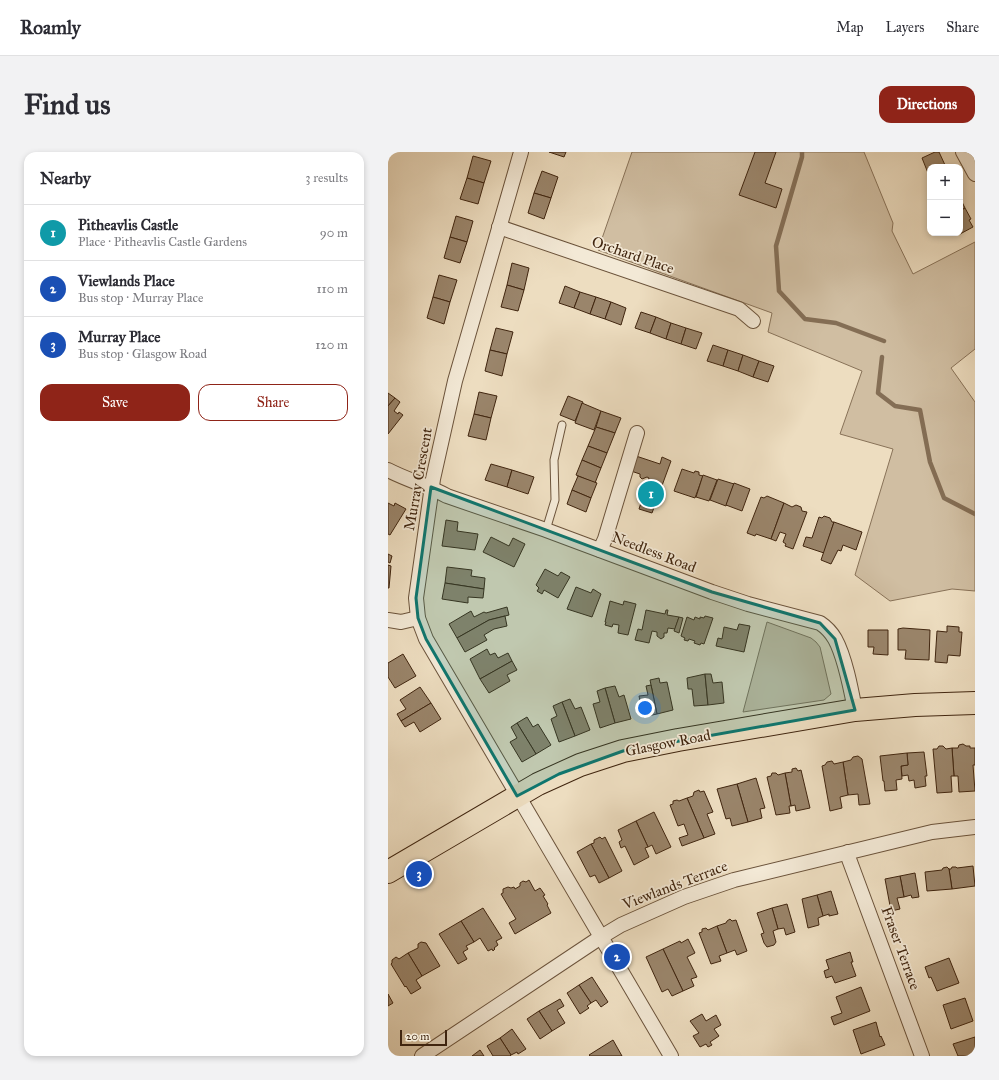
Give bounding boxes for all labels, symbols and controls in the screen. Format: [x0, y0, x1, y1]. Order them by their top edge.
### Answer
text: Roamly [20, 16, 81, 39]
text: Map [836, 19, 864, 36]
text: Layers [886, 19, 924, 36]
text: Share [946, 19, 979, 36]
button: Directions [879, 86, 975, 123]
text: Find us [24, 87, 110, 122]
map controls [927, 164, 963, 236]
button: + [927, 164, 963, 200]
text: Nearby [40, 168, 91, 189]
text: 3 results [305, 170, 348, 186]
button: − [927, 200, 963, 236]
text: Pitheavlis Castle [78, 216, 178, 234]
text: 1 [50, 225, 56, 241]
text: 90 m [320, 225, 348, 241]
street label: Orchard Place [589, 233, 677, 277]
text: Place · Pitheavlis Castle Gardens [78, 234, 247, 250]
text: Viewlands Place [78, 272, 175, 290]
text: 2 [50, 281, 56, 297]
text: 110 m [316, 281, 348, 297]
text: Bus stop · Murray Place [78, 290, 204, 306]
text: Murray Place [78, 328, 161, 346]
text: 3 [50, 337, 56, 353]
text: 120 m [315, 337, 348, 353]
text: Bus stop · Glasgow Road [78, 346, 207, 362]
button: Save [40, 384, 190, 421]
button: Share [198, 384, 348, 421]
street label: Murray Crescent [400, 425, 436, 532]
pin: 1 [638, 479, 664, 509]
street label: Needless Road [609, 528, 699, 576]
your location [635, 698, 655, 718]
street label: Glasgow Road [624, 726, 713, 760]
street label: Viewlands Terrace [619, 857, 730, 914]
pin: 3 [406, 859, 432, 889]
street label: Fraser Terrace [878, 904, 924, 992]
pin: 2 [604, 942, 630, 972]
scale bar [400, 1028, 447, 1047]
text: 20 m [406, 1030, 429, 1043]

